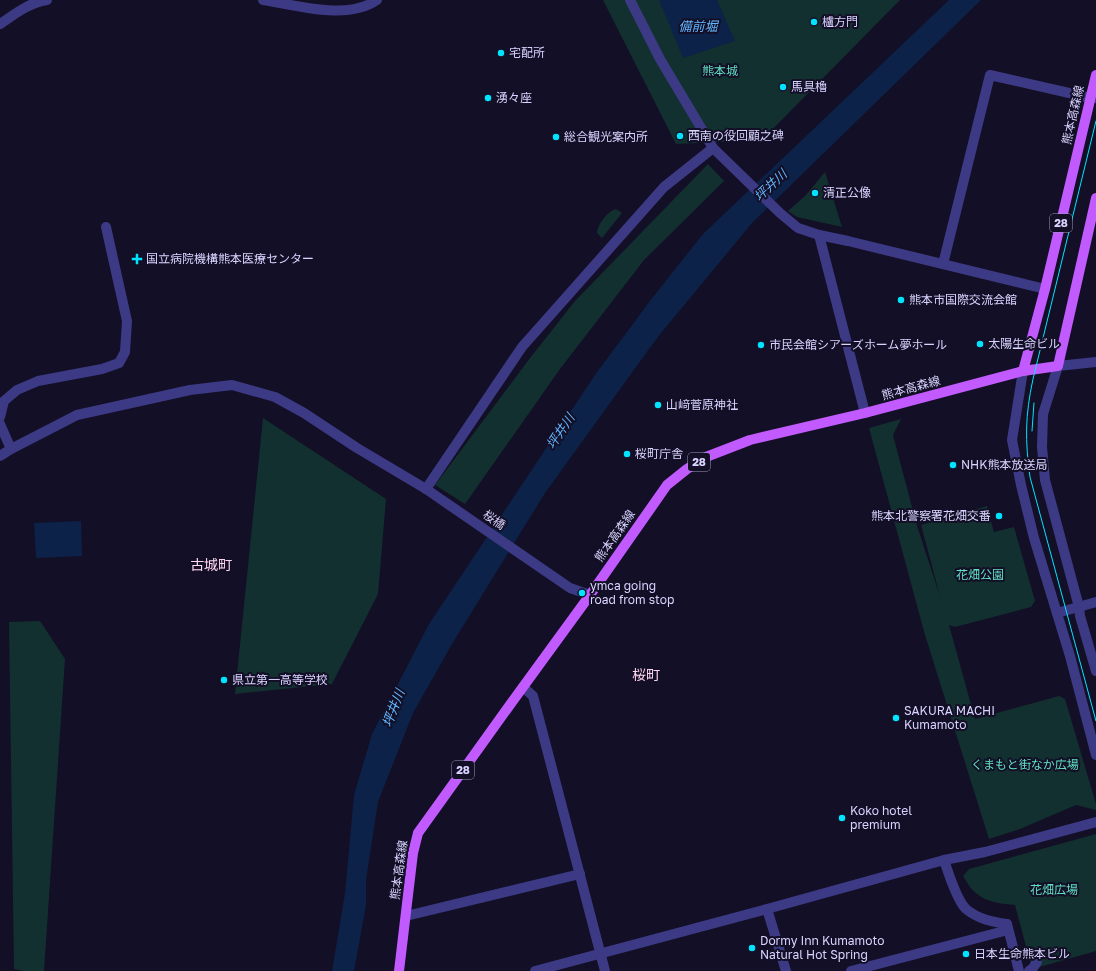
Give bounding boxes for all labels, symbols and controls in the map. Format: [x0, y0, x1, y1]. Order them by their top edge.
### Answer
place label: 櫨方門 [822, 14, 858, 29]
marker: 櫨方門 [809, 17, 819, 27]
water label: 備前堀 [678, 18, 719, 34]
place label: 宅配所 [509, 45, 545, 60]
marker: 宅配所 [496, 48, 506, 58]
park label: 熊本城 [702, 63, 738, 78]
place label: 馬具櫓 [791, 79, 827, 94]
marker: 馬具櫓 [778, 82, 788, 92]
street label: 熊本高森線 [1058, 84, 1087, 146]
place label: 湧々座 [496, 90, 532, 105]
marker: 湧々座 [483, 93, 493, 103]
place label: 西南の役回顧之碑 [688, 128, 784, 143]
place label: 総合観光案内所 [564, 129, 648, 144]
marker: 西南の役回顧之碑 [675, 131, 685, 141]
marker: 総合観光案内所 [551, 132, 561, 142]
water label: 坪井川 [750, 164, 791, 204]
place label: 清正公像 [823, 185, 871, 200]
marker: 清正公像 [810, 188, 820, 198]
road number: 28 [1050, 214, 1072, 232]
place label: 国立病院機構熊本医療センター [146, 251, 314, 266]
marker: 国立病院機構熊本医療センター [131, 253, 143, 265]
place label: 熊本市国際交流会館 [909, 292, 1017, 307]
marker: 熊本市国際交流会館 [896, 295, 906, 305]
place label: 太陽生命ビル [988, 336, 1060, 351]
place label: 市民会館シアーズホーム夢ホール [769, 337, 947, 352]
marker: 太陽生命ビル [975, 339, 985, 349]
marker: 市民会館シアーズホーム夢ホール [756, 340, 766, 350]
street label: 熊本高森線 [880, 373, 942, 403]
place label: 山﨑菅原神社 [666, 397, 738, 412]
marker: 山﨑菅原神社 [653, 400, 663, 410]
water label: 坪井川 [542, 409, 579, 452]
place label: 桜町庁舎 [635, 446, 683, 461]
marker: 桜町庁舎 [622, 449, 632, 459]
road number: 28 [688, 453, 710, 471]
place label: NHK熊本放送局 [961, 457, 1048, 472]
marker: NHK熊本放送局 [948, 460, 958, 470]
street label: 桜橋 [480, 507, 508, 533]
street label: 熊本高森線 [591, 507, 638, 565]
place label: 熊本北警察署花畑交番 [871, 508, 991, 523]
marker: 熊本北警察署花畑交番 [994, 511, 1004, 521]
district label: 古城町 [190, 556, 232, 573]
park label: 花畑公園 [956, 567, 1004, 582]
place label: ymca going road from stop [590, 578, 674, 607]
marker: ymca going road from stop [577, 588, 587, 598]
district label: 桜町 [632, 666, 660, 683]
place label: 県立第一高等学校 [232, 672, 328, 687]
marker: 県立第一高等学校 [219, 675, 229, 685]
water label: 坪井川 [379, 685, 408, 729]
place label: SAKURA MACHI Kumamoto [904, 703, 995, 732]
marker: SAKURA MACHI Kumamoto [891, 713, 901, 723]
park label: くまもと街なか広場 [971, 757, 1079, 772]
road number: 28 [452, 761, 474, 779]
place label: Koko hotel premium [850, 803, 912, 832]
marker: Koko hotel premium [837, 813, 847, 823]
street label: 熊本高森線 [387, 839, 410, 901]
park label: 花畑広場 [1030, 882, 1078, 897]
place label: Dormy Inn Kumamoto Natural Hot Spring [760, 933, 884, 962]
marker: Dormy Inn Kumamoto Natural Hot Spring [747, 943, 757, 953]
place label: 日本生命熊本ビル [974, 946, 1070, 961]
marker: 日本生命熊本ビル [961, 949, 971, 959]

